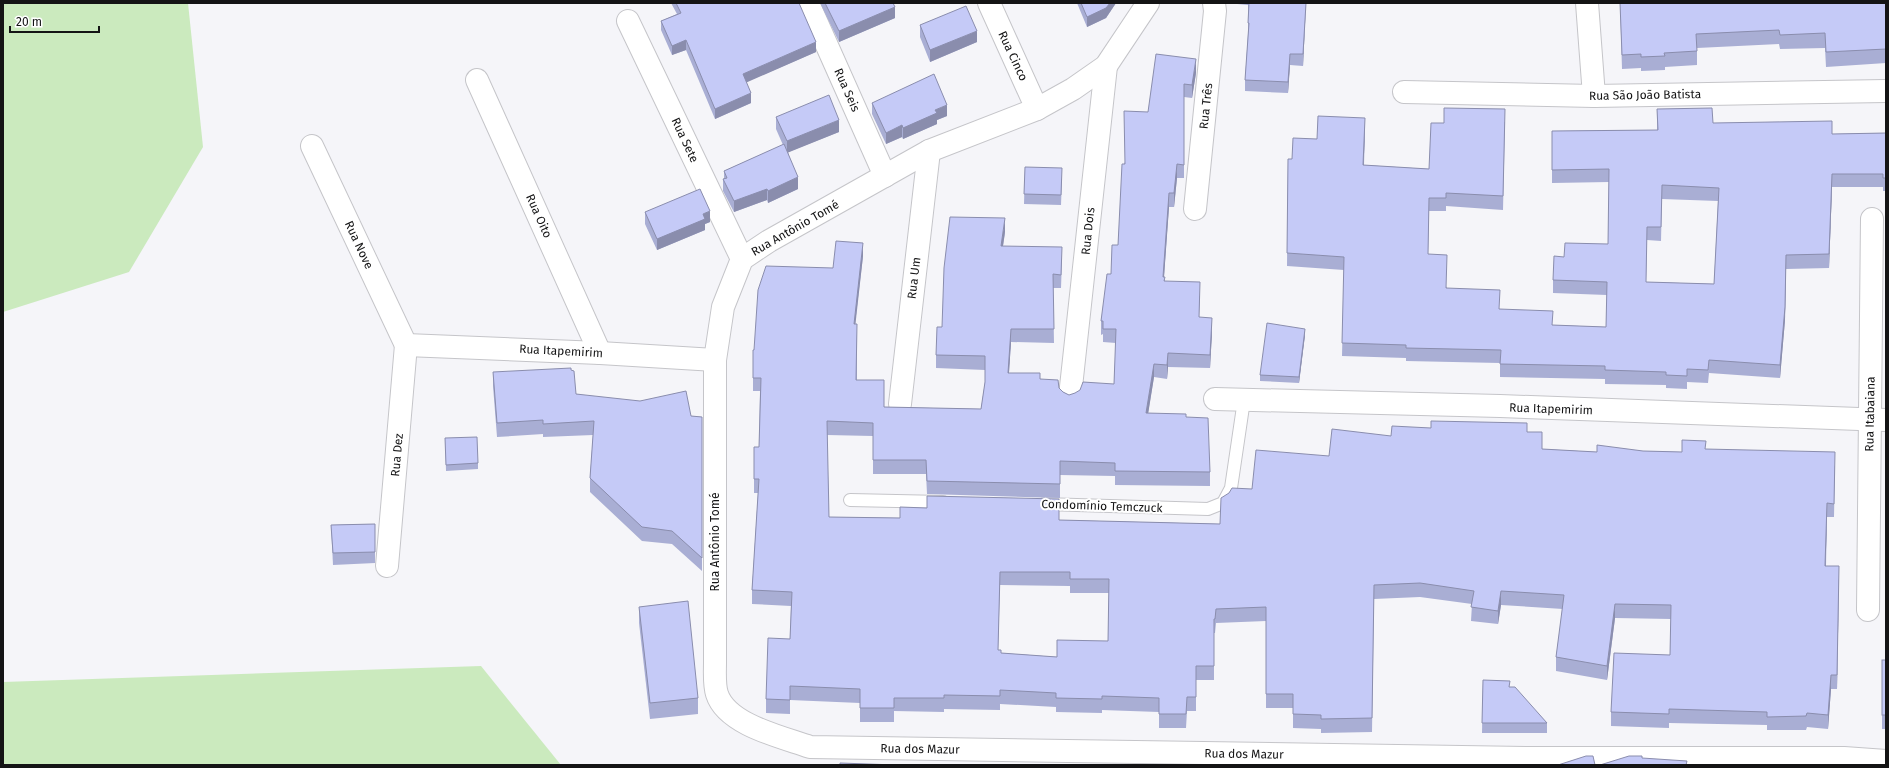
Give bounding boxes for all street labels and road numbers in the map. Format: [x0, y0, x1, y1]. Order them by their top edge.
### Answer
street label: Rua Cinco [995, 29, 1031, 83]
street label: Rua Seis [831, 66, 863, 114]
street label: Rua Três [1197, 82, 1215, 130]
street label: Rua São João Batista [1589, 87, 1701, 103]
street label: Rua Sete [669, 115, 701, 165]
street label: Rua Oito [523, 192, 555, 240]
street label: Rua Antônio Tomé [749, 197, 841, 259]
street label: Rua Dois [1079, 206, 1097, 255]
street label: Rua Nove [342, 219, 376, 271]
street label: Rua Um [904, 256, 924, 300]
street label: Rua Itapemirim [519, 342, 603, 360]
street label: Rua Itabaiana [1862, 376, 1878, 452]
street label: Rua Itapemirim [1509, 401, 1593, 417]
street label: Rua Dez [388, 433, 406, 477]
street label: Rua Antônio Tomé [708, 492, 722, 592]
street label: Condomínio Temczuck [1041, 497, 1164, 515]
street label: Rua dos Mazur [880, 741, 960, 757]
street label: Rua dos Mazur [1204, 746, 1284, 762]

